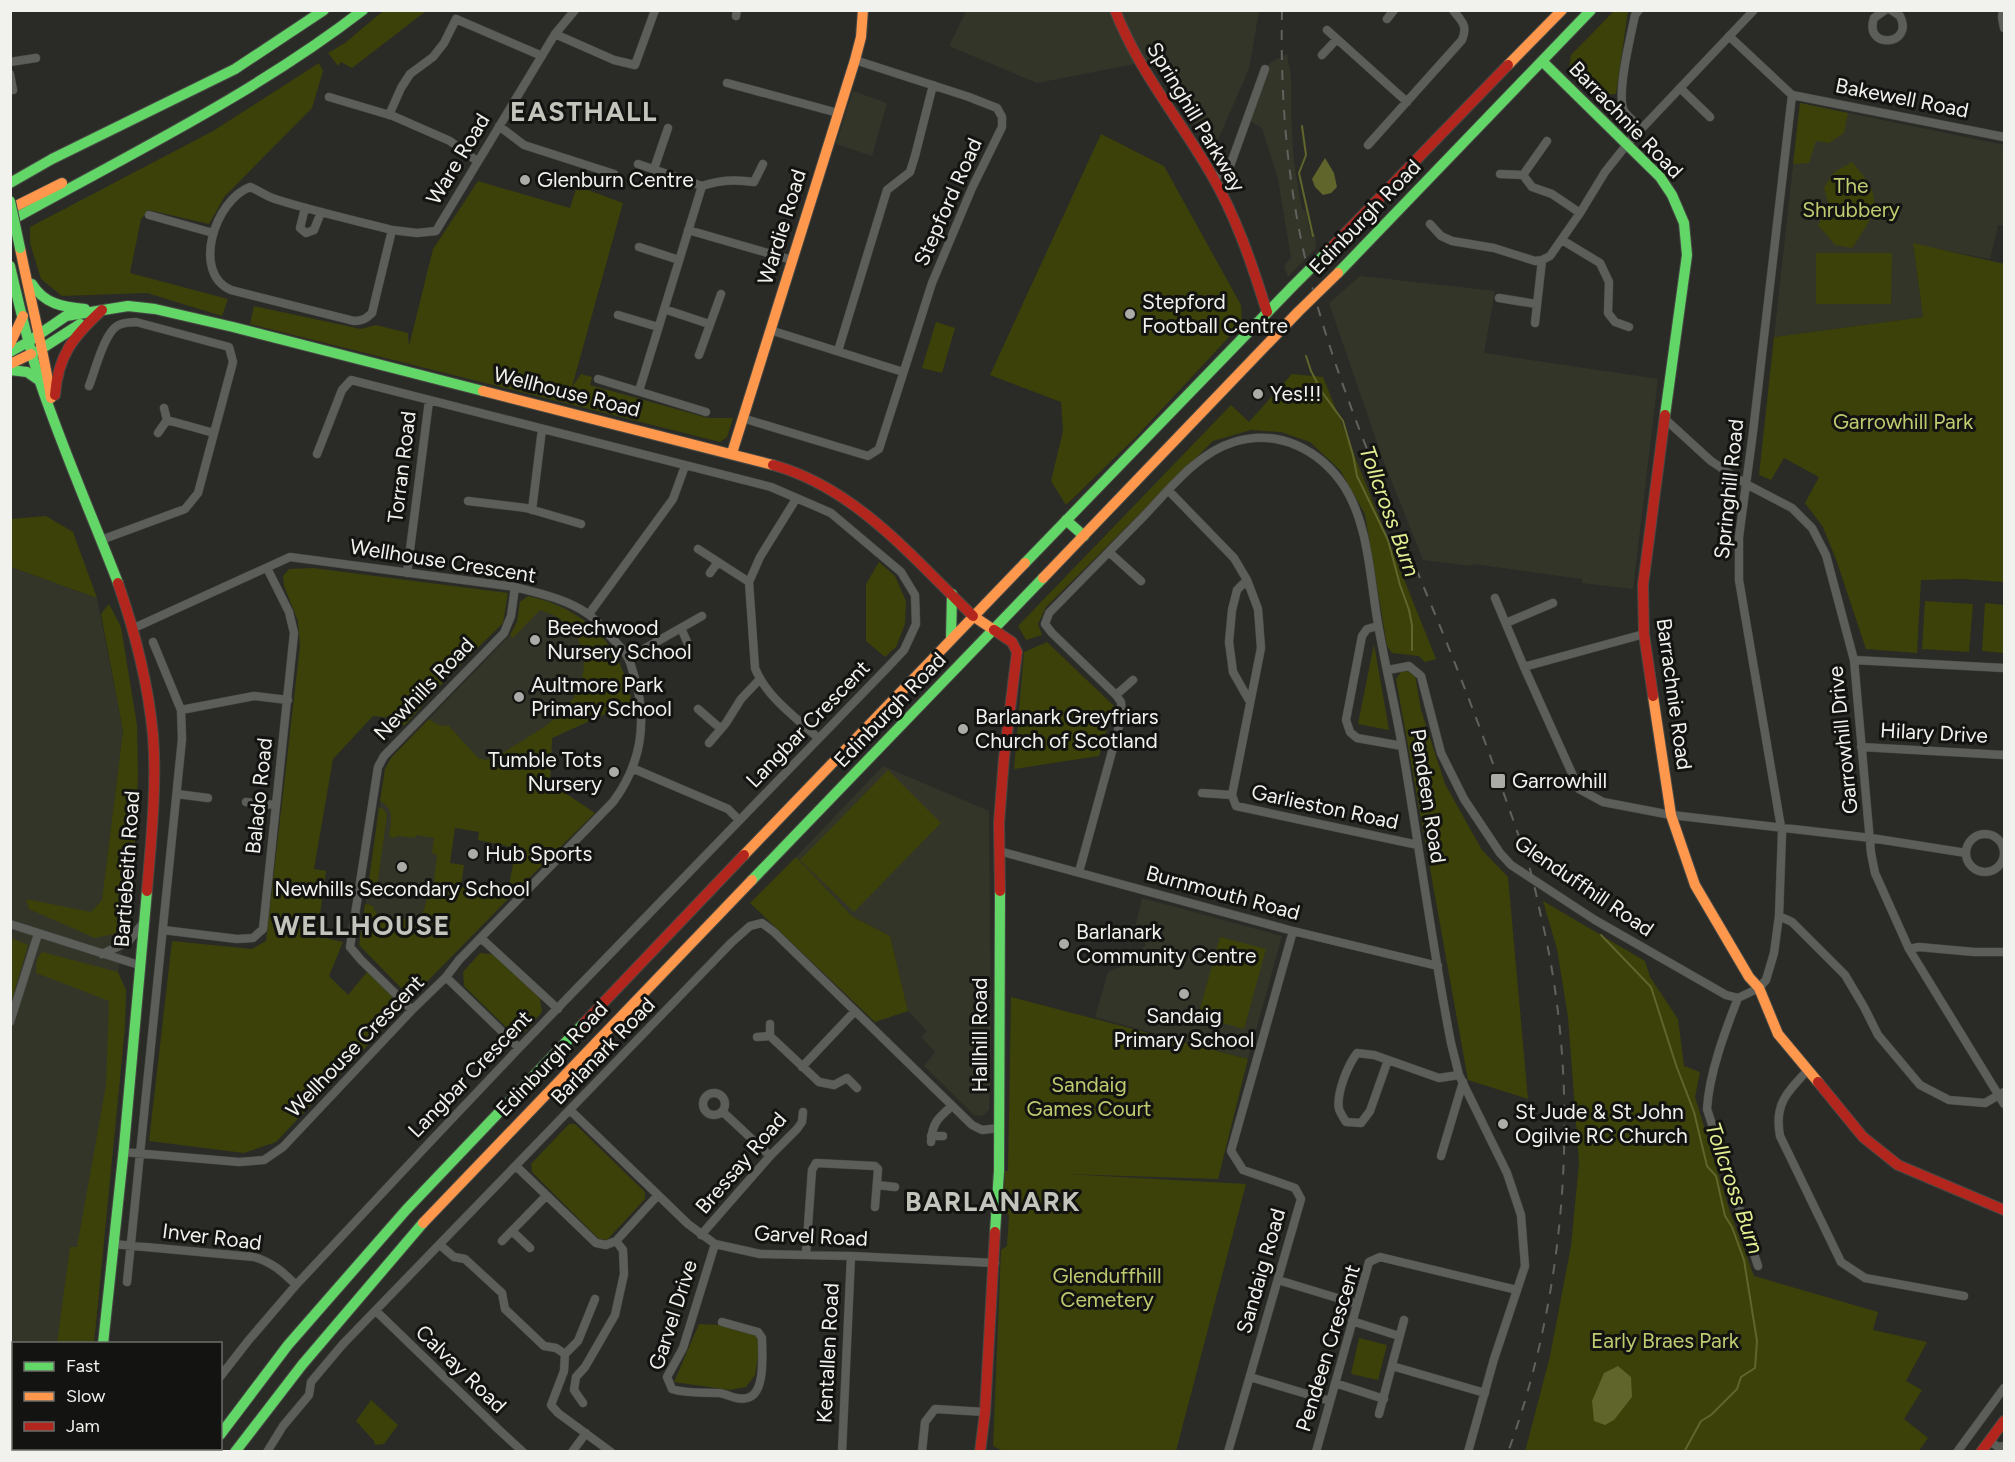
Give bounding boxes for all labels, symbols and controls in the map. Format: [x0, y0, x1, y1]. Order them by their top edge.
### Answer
street label: Springhill Parkway [1142, 37, 1251, 196]
street label: Barrachnie Road [1564, 56, 1689, 183]
street label: Bakewell Road [1833, 72, 1971, 123]
district label: EASTHALL [510, 95, 658, 128]
street label: Ware Road [421, 109, 495, 209]
street label: Stepford Road [908, 134, 987, 270]
street label: Edinburgh Road [1304, 154, 1426, 279]
street label: Wardie Road [752, 166, 811, 288]
place label: Glenburn Centre [537, 167, 694, 192]
marker: Glenburn Centre [518, 173, 532, 187]
park label: The Shrubbery [1802, 173, 1900, 222]
place label: Stepford Football Centre [1142, 289, 1288, 338]
marker: Stepford Football Centre [1123, 307, 1137, 321]
street label: Wellhouse Road [491, 361, 643, 422]
place label: Yes!!! [1270, 381, 1321, 406]
marker: Yes!!! [1251, 387, 1265, 401]
park label: Garrowhill Park [1833, 409, 1974, 434]
street label: Torran Road [382, 410, 421, 524]
street label: Springhill Road [1709, 418, 1748, 560]
water label: Tollcross Burn [1353, 442, 1426, 580]
street label: Wellhouse Crescent [348, 533, 538, 588]
place label: Beechwood Nursery School [547, 615, 692, 664]
street label: Barrachnie Road [1651, 616, 1698, 771]
street label: Newhills Road [368, 632, 479, 745]
marker: Beechwood Nursery School [528, 633, 542, 647]
street label: Edinburgh Road [829, 647, 951, 772]
street label: Langbar Crescent [741, 655, 875, 792]
street label: Garrowhill Drive [1822, 665, 1863, 815]
place label: Aultmore Park Primary School [531, 672, 672, 721]
marker: Aultmore Park Primary School [512, 690, 526, 704]
place label: Barlanark Greyfriars Church of Scotland [975, 704, 1158, 753]
street label: Hilary Drive [1880, 717, 1989, 748]
marker: Barlanark Greyfriars Church of Scotland [956, 722, 970, 736]
street label: Pendeen Road [1406, 727, 1451, 865]
street label: Balado Road [240, 737, 277, 855]
place label: Tumble Tots Nursery [488, 747, 602, 796]
marker: Tumble Tots Nursery [607, 765, 621, 779]
place label: Garrowhill [1512, 768, 1607, 793]
marker: Garrowhill [1489, 772, 1507, 790]
street label: Garlieston Road [1249, 779, 1401, 834]
street label: Bartiebeith Road [109, 790, 144, 948]
street label: Glenduffhill Road [1510, 830, 1659, 941]
place label: Hub Sports [485, 841, 592, 866]
marker: Hub Sports [466, 847, 480, 861]
marker: Newhills Secondary School [395, 860, 409, 874]
street label: Burnmouth Road [1143, 860, 1303, 925]
place label: Newhills Secondary School [274, 876, 530, 901]
district label: WELLHOUSE [273, 909, 451, 942]
place label: Barlanark Community Centre [1076, 919, 1256, 968]
marker: Barlanark Community Centre [1057, 937, 1071, 951]
street label: Wellhouse Crescent [280, 969, 429, 1122]
street label: Hallhill Road [967, 977, 992, 1093]
marker: Sandaig Primary School [1177, 987, 1191, 1001]
street label: Barlanark Road [545, 992, 660, 1109]
street label: Edinburgh Road [491, 996, 613, 1121]
place label: Sandaig Primary School [1114, 1003, 1254, 1052]
street label: Langbar Crescent [403, 1005, 537, 1142]
park label: Sandaig Games Court [1026, 1072, 1152, 1121]
place label: St Jude & St John Ogilvie RC Church [1515, 1099, 1688, 1148]
street label: Bressay Road [690, 1107, 791, 1218]
marker: St Jude & St John Ogilvie RC Church [1496, 1117, 1510, 1131]
water label: Tollcross Burn [1699, 1119, 1770, 1257]
district label: BARLANARK [905, 1185, 1081, 1218]
street label: Sandaig Road [1231, 1205, 1290, 1336]
street label: Inver Road [161, 1218, 263, 1255]
street label: Garvel Road [753, 1220, 869, 1251]
street label: Garvel Drive [643, 1257, 702, 1373]
street label: Pendeen Crescent [1290, 1261, 1365, 1434]
park label: Glenduffhill Cemetery [1052, 1263, 1162, 1312]
street label: Kentallen Road [811, 1282, 844, 1424]
street label: Calvay Road [411, 1319, 512, 1418]
park label: Early Braes Park [1591, 1328, 1740, 1353]
legend [12, 1342, 222, 1450]
text: Fast [66, 1355, 100, 1377]
text: Slow [66, 1385, 105, 1407]
text: Jam [66, 1415, 100, 1437]

